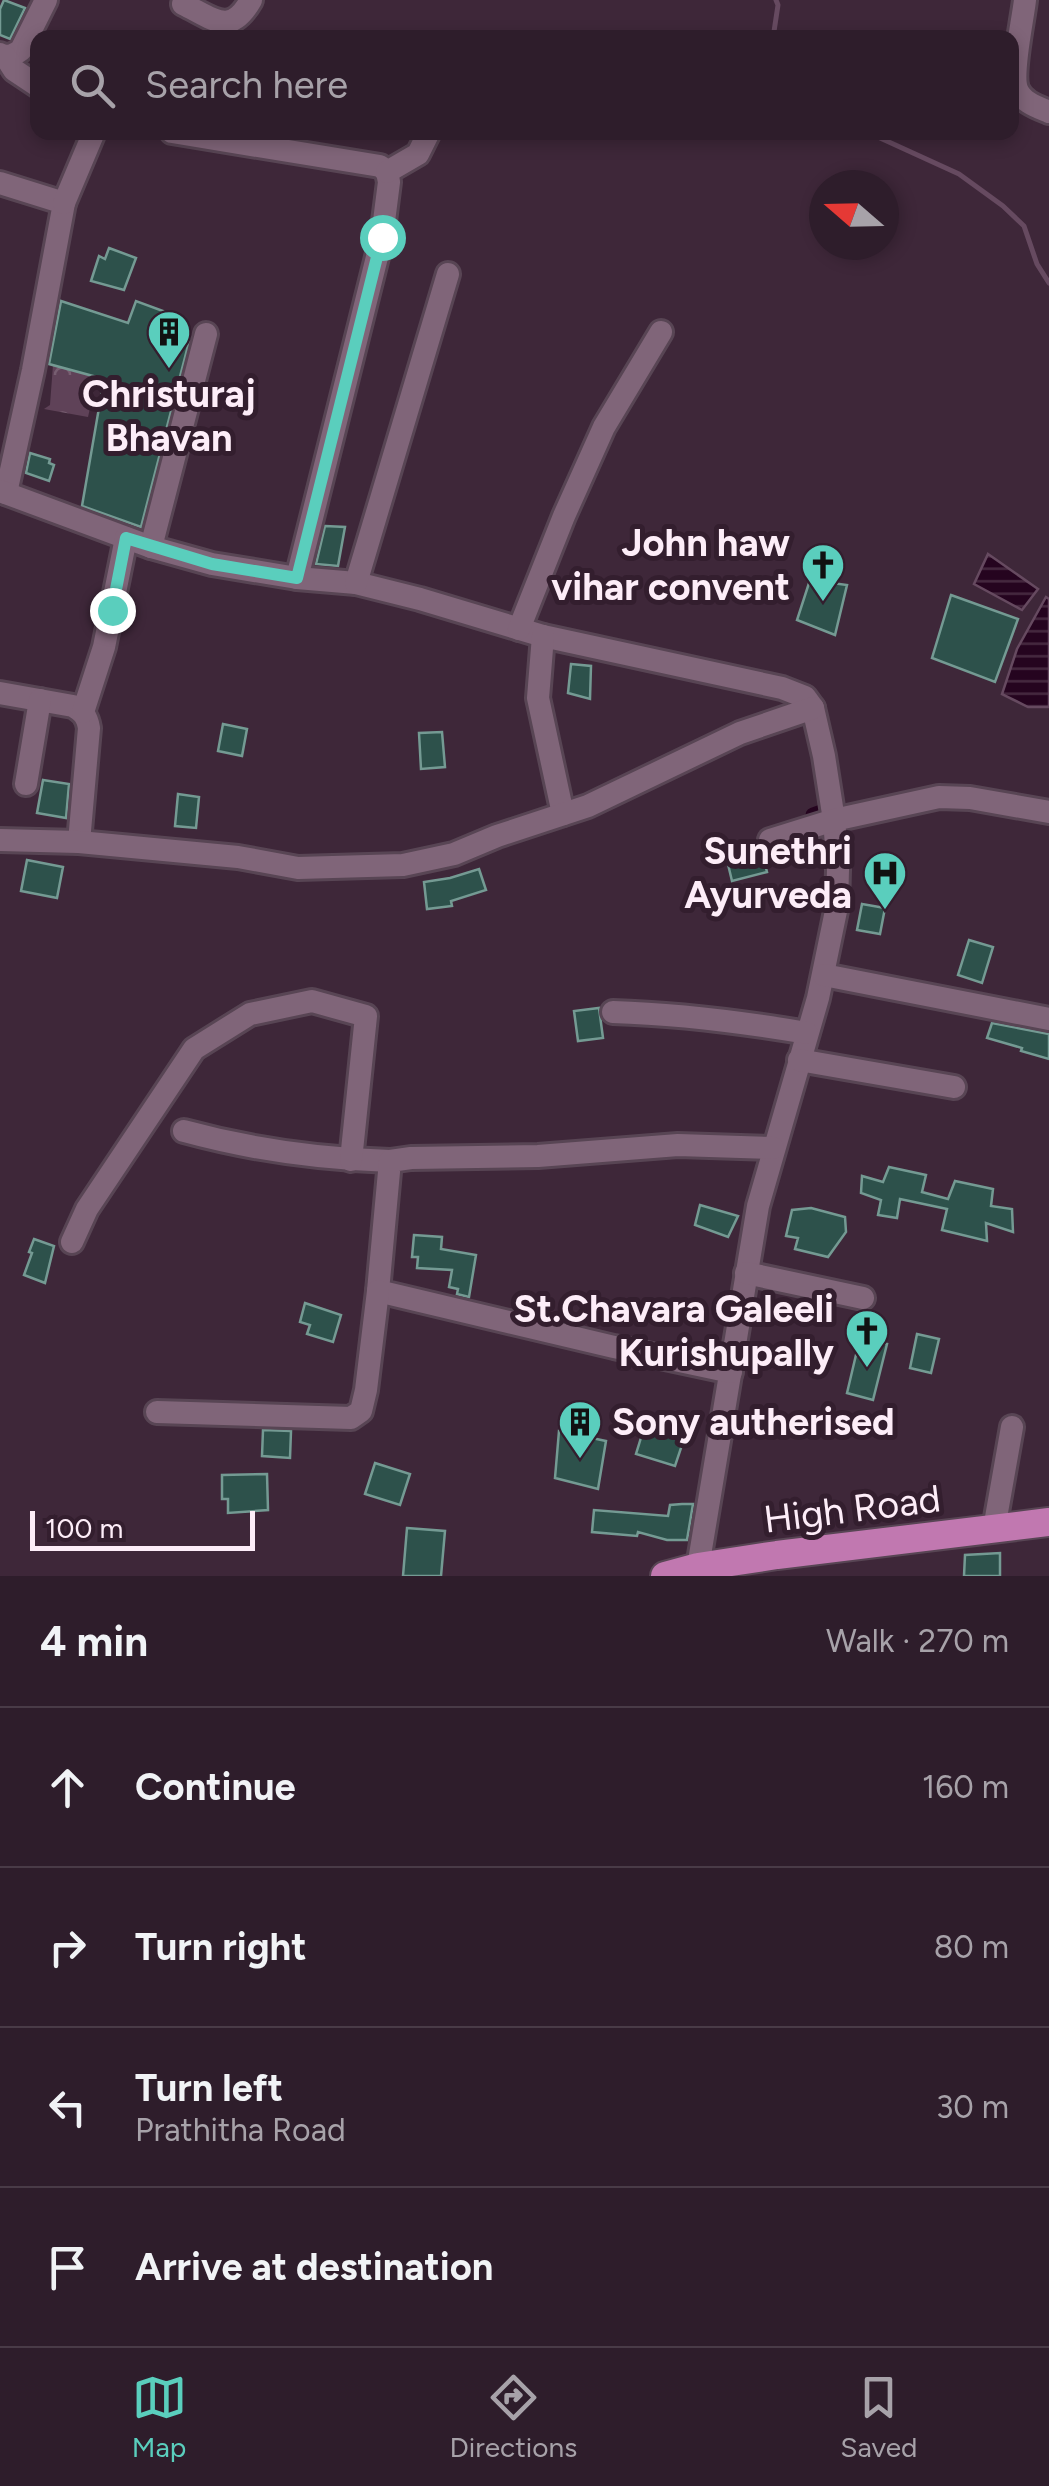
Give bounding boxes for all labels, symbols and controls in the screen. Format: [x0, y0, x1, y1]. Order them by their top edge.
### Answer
search box [30, 30, 1019, 140]
icon: search [65, 58, 120, 113]
text: Search here [145, 62, 348, 108]
north arrow [809, 170, 899, 260]
route start [360, 215, 406, 261]
building icon: Christuraj Bhavan [146, 309, 192, 370]
place label: Christuraj Bhavan [82, 371, 256, 461]
place label: John haw vihar convent [551, 520, 790, 610]
church icon: John haw vihar convent [800, 542, 846, 603]
route end [90, 588, 136, 634]
place label: Sunethri Ayurveda [684, 828, 852, 918]
hospital icon: Sunethri Ayurveda [862, 850, 908, 911]
place label: St.Chavara Galeeli Kurishupally [514, 1286, 834, 1376]
church icon: St.Chavara Galeeli Kurishupally [844, 1308, 890, 1369]
building icon: Sony autherised [557, 1399, 603, 1460]
place label: Sony autherised [612, 1399, 895, 1445]
street label: High Road [761, 1475, 943, 1543]
scale bar [30, 1506, 255, 1550]
text: 100 m [45, 1511, 123, 1545]
text: 4 min [40, 1616, 148, 1667]
text: Walk · 270 m [826, 1622, 1009, 1660]
icon: ahead [40, 1760, 95, 1815]
text: Continue [135, 1764, 296, 1810]
text: 160 m [922, 1768, 1009, 1806]
icon: right [40, 1920, 95, 1975]
text: Turn right [135, 1924, 307, 1970]
text: 80 m [934, 1928, 1009, 1966]
text: Turn left [135, 2065, 283, 2111]
icon: left [40, 2080, 95, 2135]
text: 30 m [936, 2088, 1009, 2126]
text: Prathitha Road [135, 2111, 346, 2149]
icon: arrive [40, 2240, 95, 2295]
text: Arrive at destination [135, 2244, 493, 2290]
tab: Map [132, 2370, 187, 2464]
tab: Directions [450, 2370, 577, 2464]
tab: Saved [840, 2370, 917, 2464]

